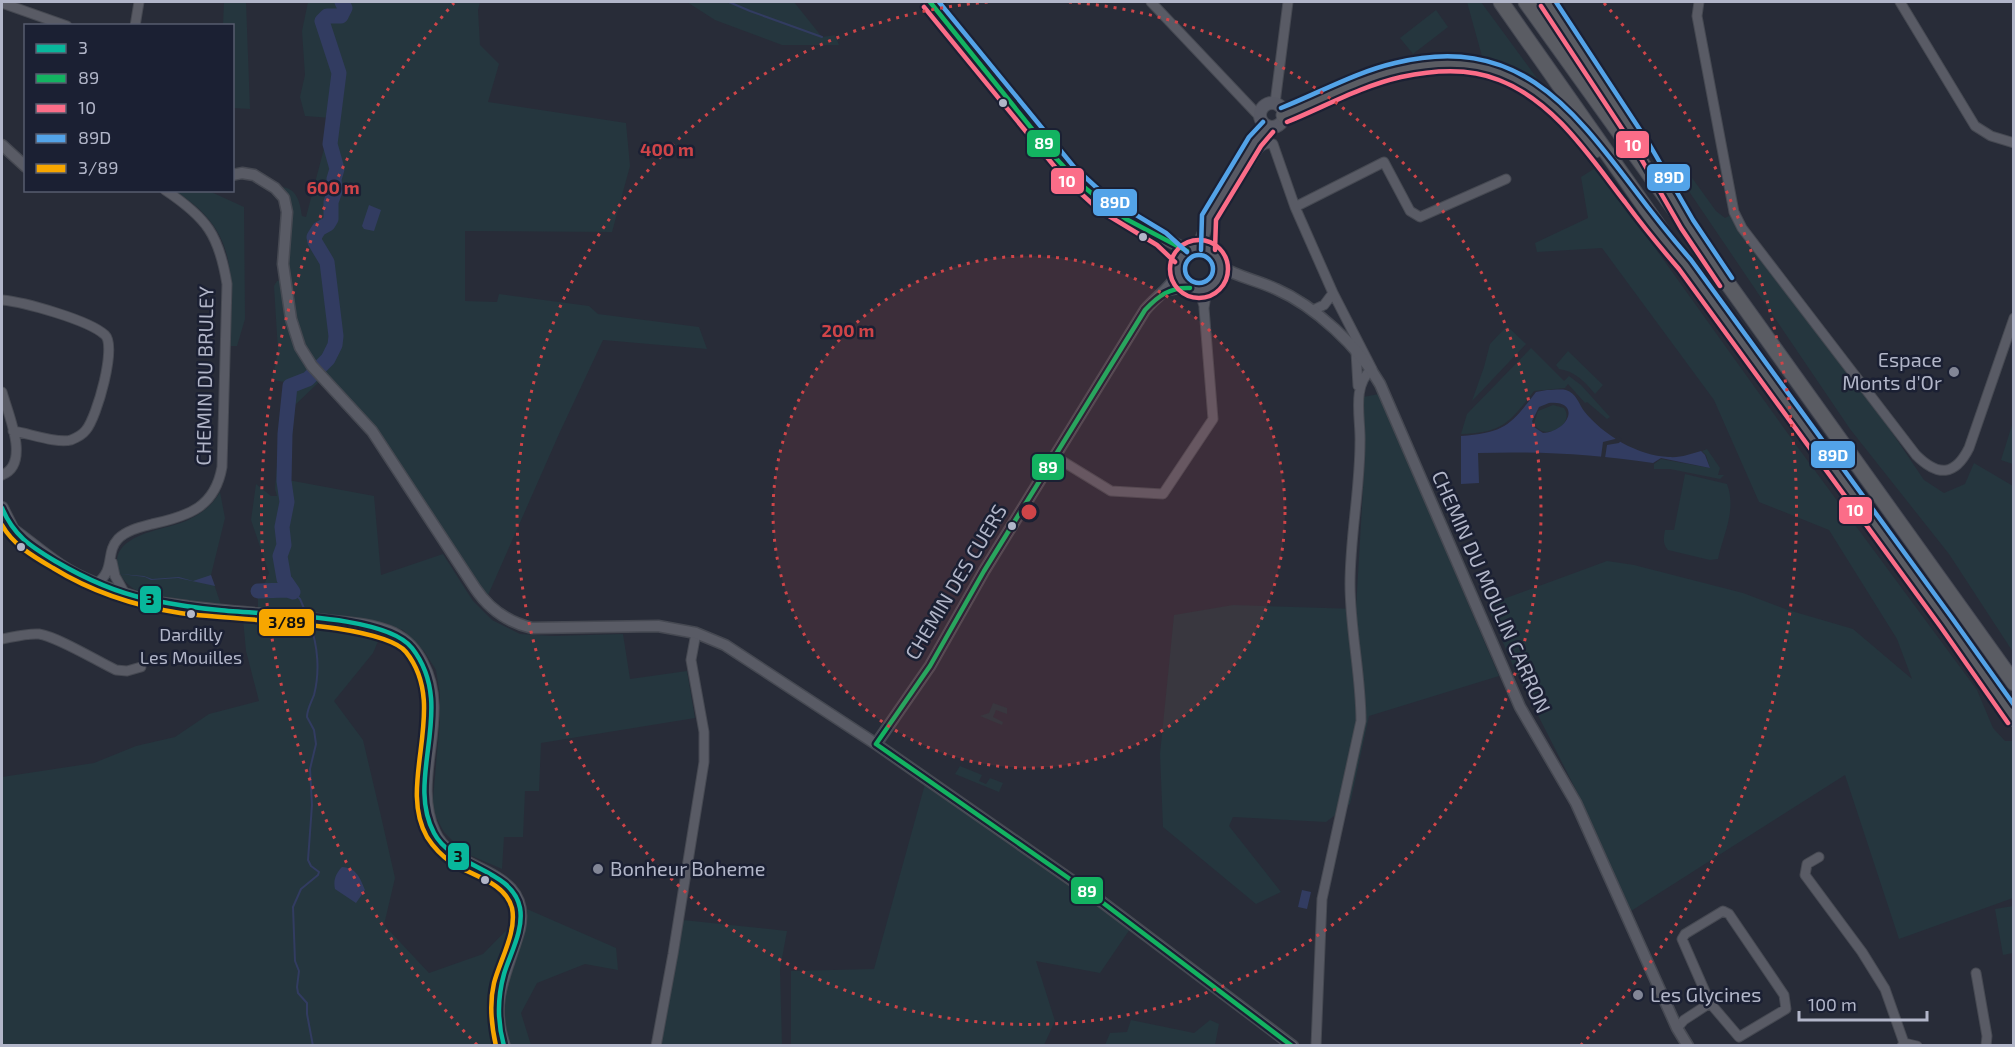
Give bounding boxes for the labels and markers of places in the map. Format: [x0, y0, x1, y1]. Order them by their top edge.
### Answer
unlabelled marker [997, 97, 1009, 109]
unlabelled marker [1137, 231, 1149, 243]
place label: Espace Monts d'Or [1842, 347, 1942, 394]
marker: Espace Monts d'Or [1947, 365, 1961, 379]
centre of rings [1019, 502, 1039, 522]
unlabelled marker [1006, 520, 1018, 532]
unlabelled marker [15, 541, 27, 553]
marker: Dardilly Les Mouilles [185, 608, 197, 620]
place label: Dardilly Les Mouilles [140, 623, 242, 668]
place label: Bonheur Boheme [610, 856, 766, 880]
marker: Bonheur Boheme [591, 862, 605, 876]
unlabelled marker [479, 874, 491, 886]
place label: Les Glycines [1650, 982, 1761, 1006]
marker: Les Glycines [1631, 988, 1645, 1002]

